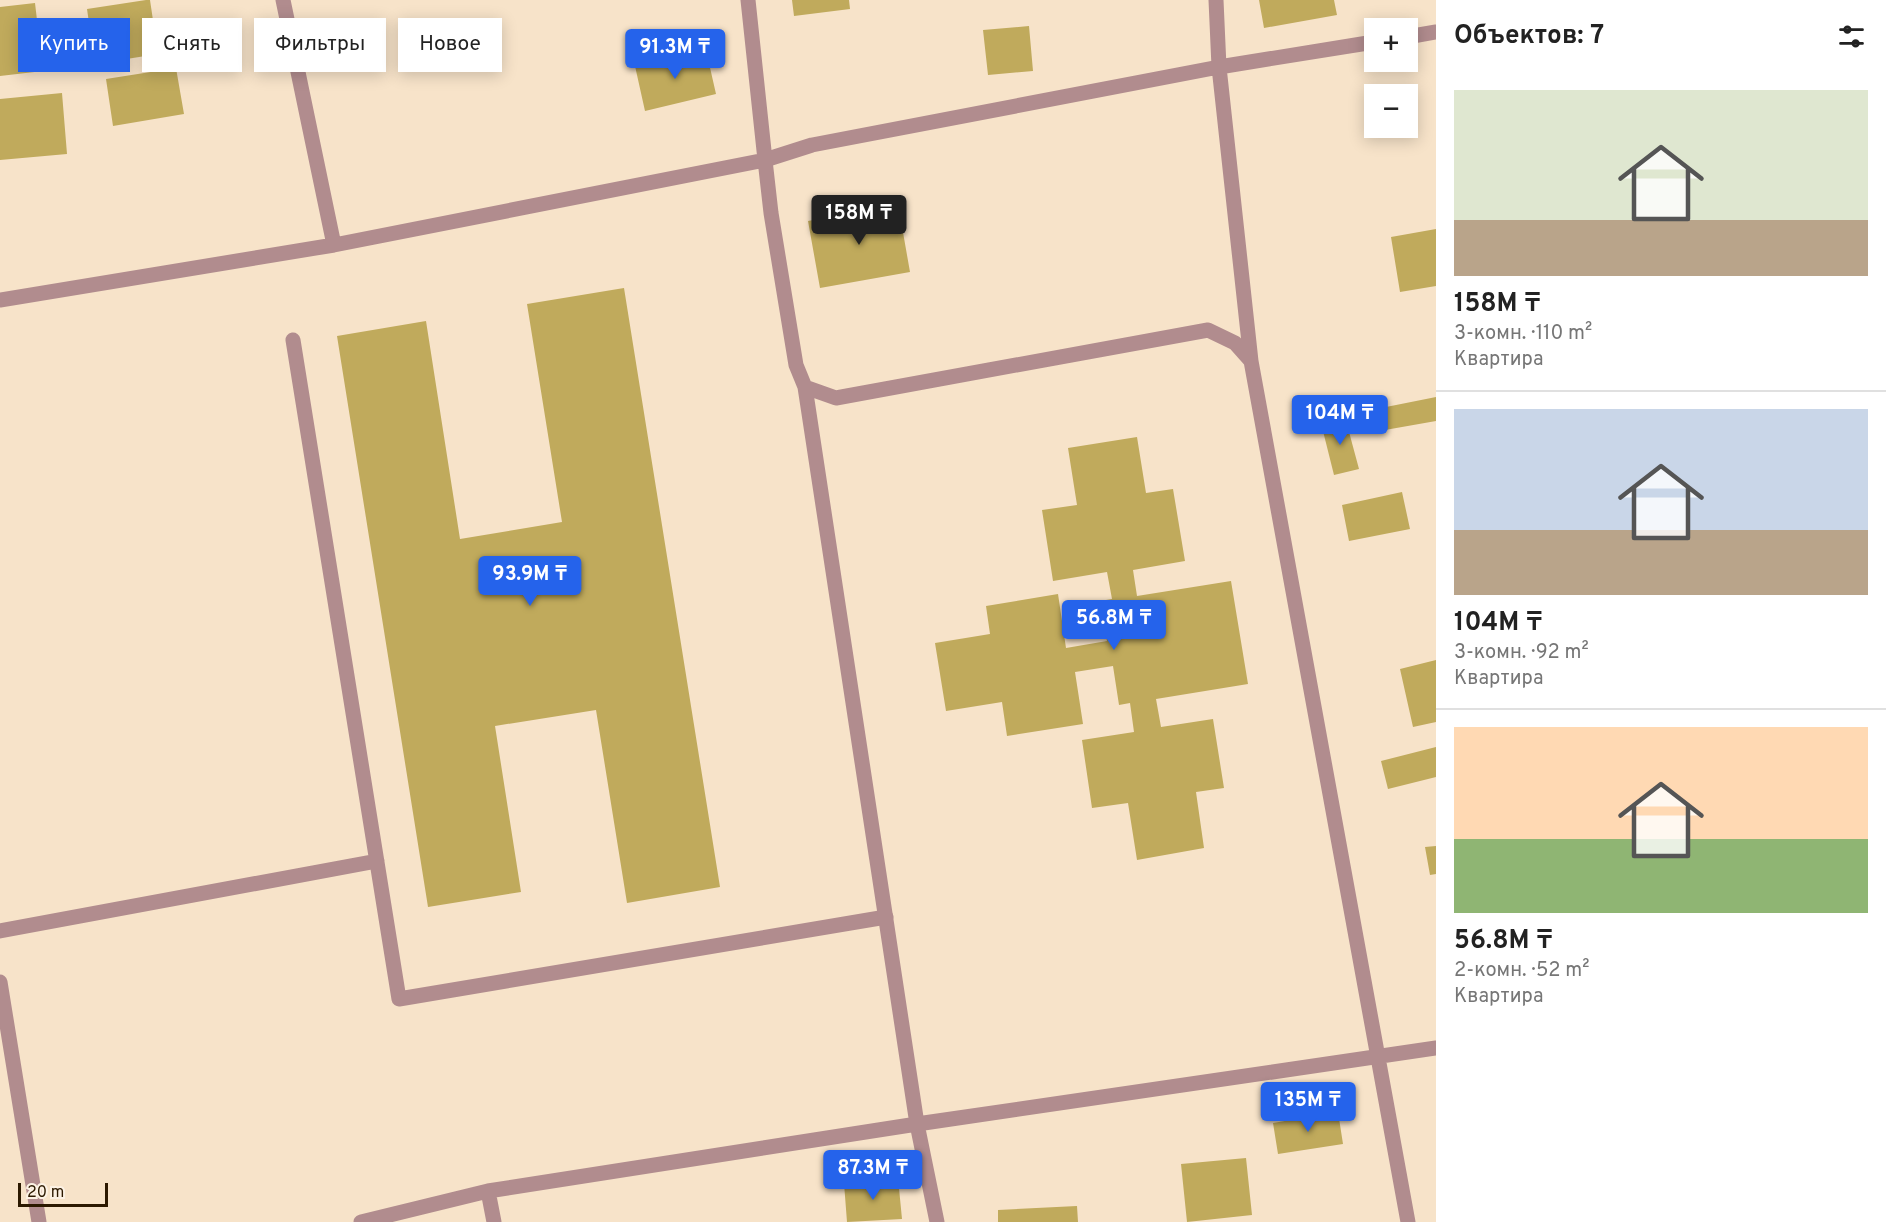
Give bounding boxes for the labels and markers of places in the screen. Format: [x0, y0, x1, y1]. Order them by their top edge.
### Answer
pin: 91.3M ₸ [620, 29, 730, 80]
pin: 158M ₸ [810, 195, 908, 246]
pin: 104M ₸ [1291, 395, 1389, 446]
pin: 93.9M ₸ [475, 556, 585, 607]
pin: 56.8M ₸ [1059, 600, 1169, 651]
pin: 135M ₸ [1259, 1082, 1357, 1133]
pin: 87.3M ₸ [818, 1150, 928, 1201]

